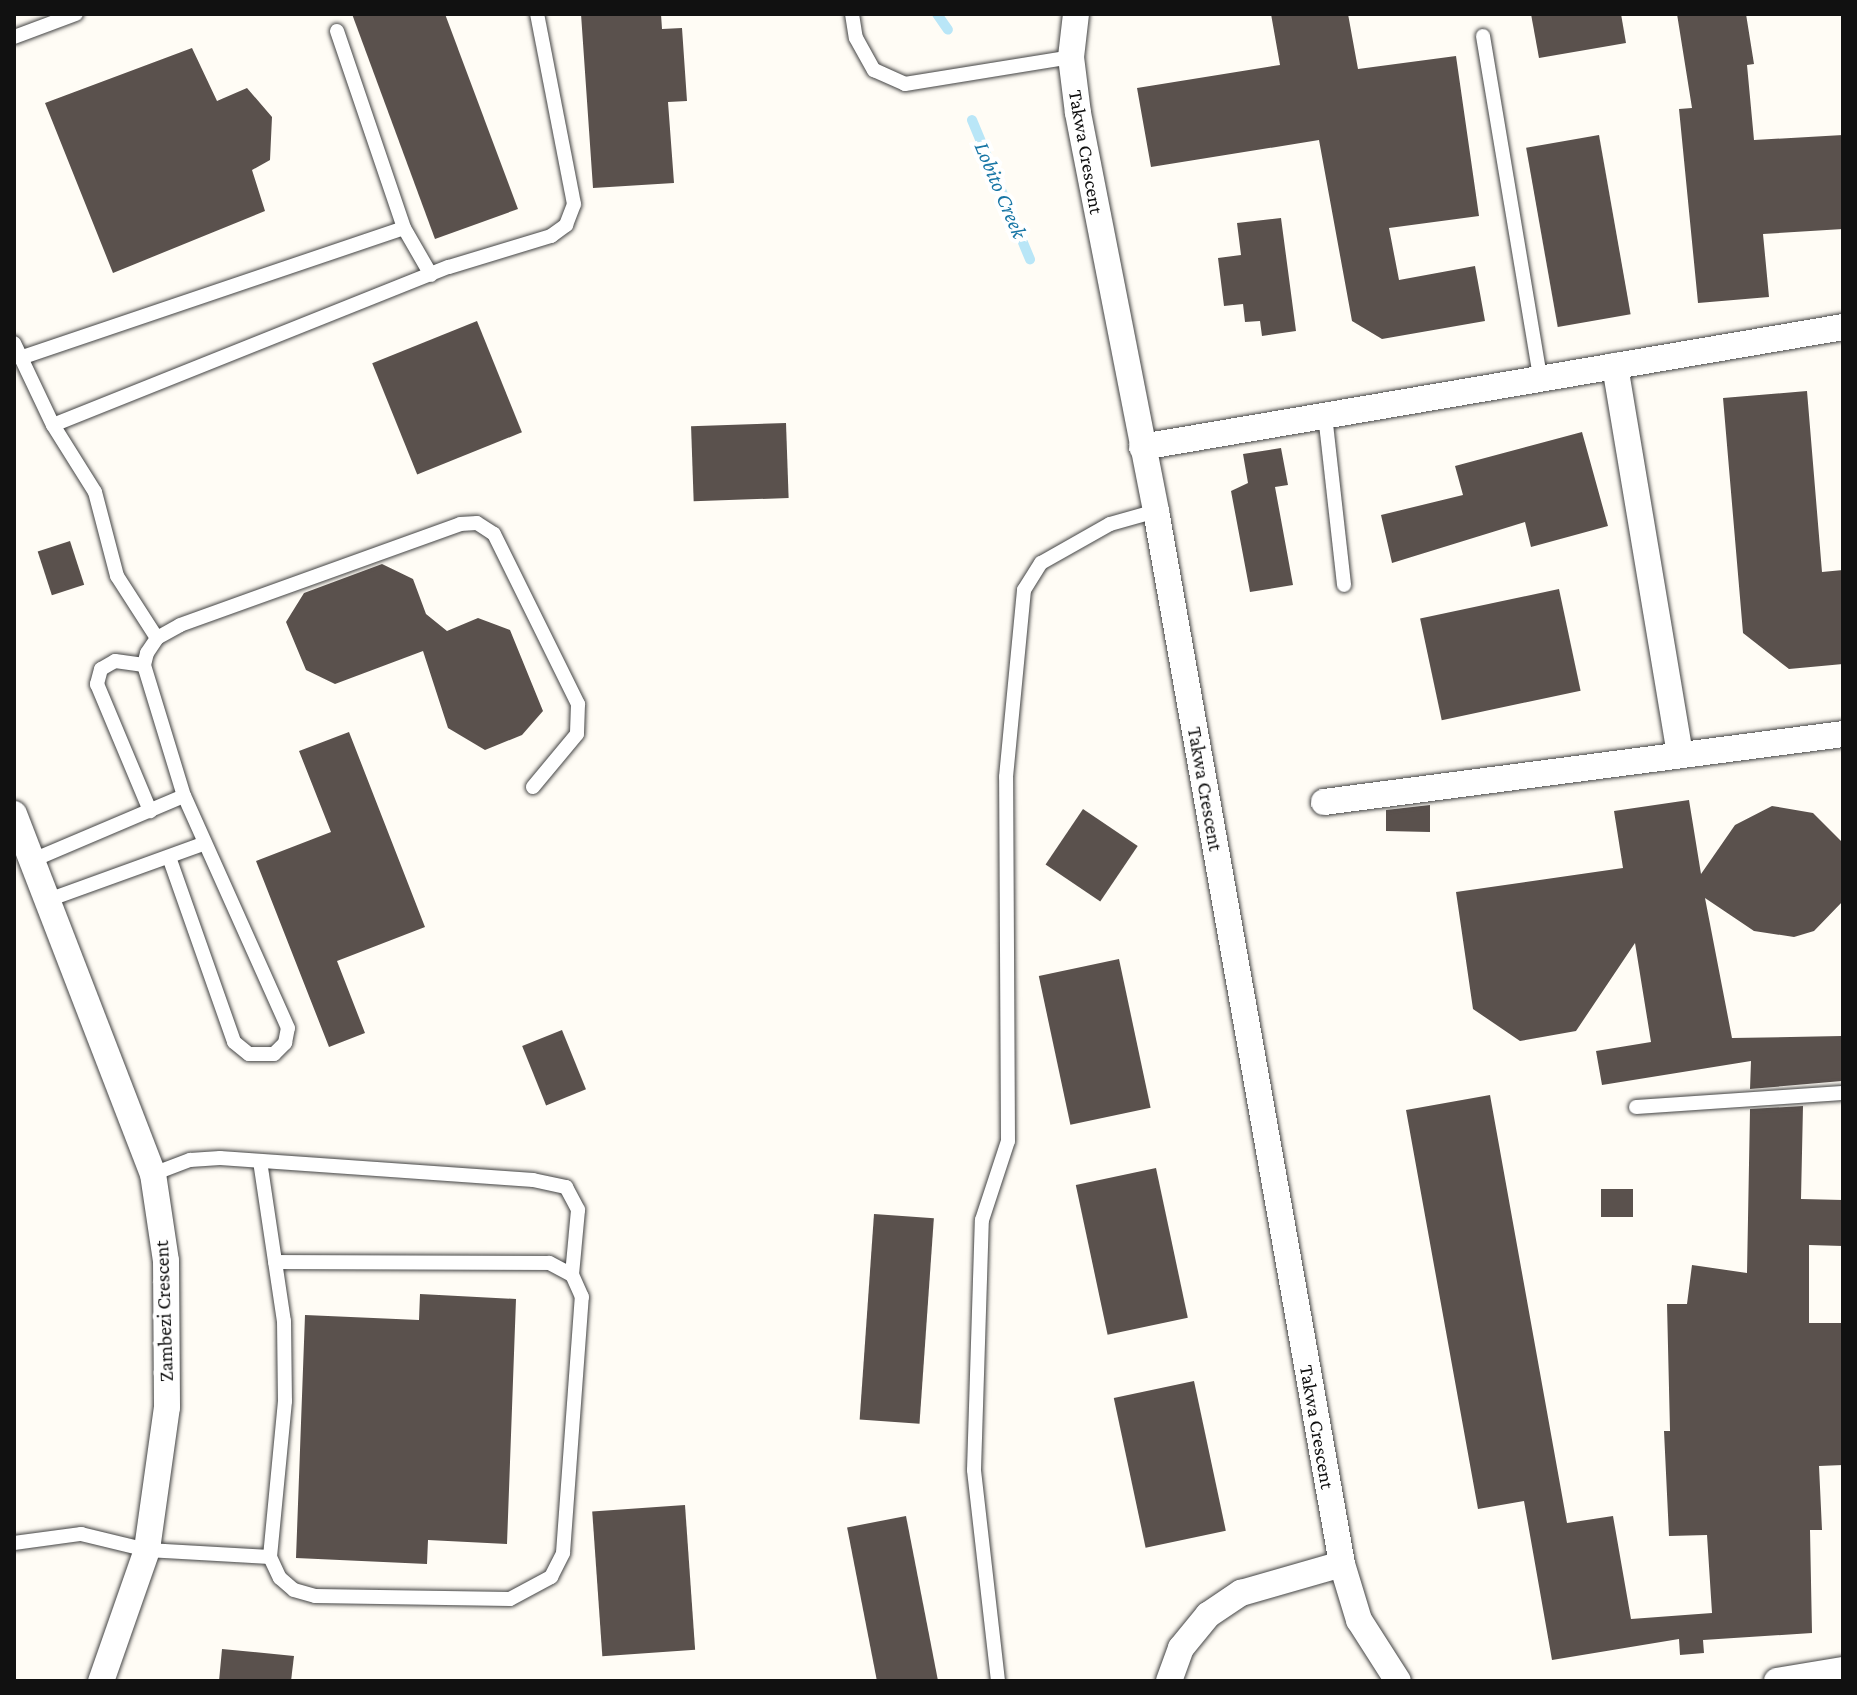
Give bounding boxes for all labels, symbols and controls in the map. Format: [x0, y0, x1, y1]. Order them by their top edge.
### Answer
street label: Takwa Crescent [1063, 88, 1109, 216]
water label: Lobito Creek [969, 138, 1033, 242]
street label: Takwa Crescent [1182, 725, 1228, 853]
street label: Zambezi Crescent [150, 1240, 178, 1382]
street label: Takwa Crescent [1294, 1363, 1340, 1491]

